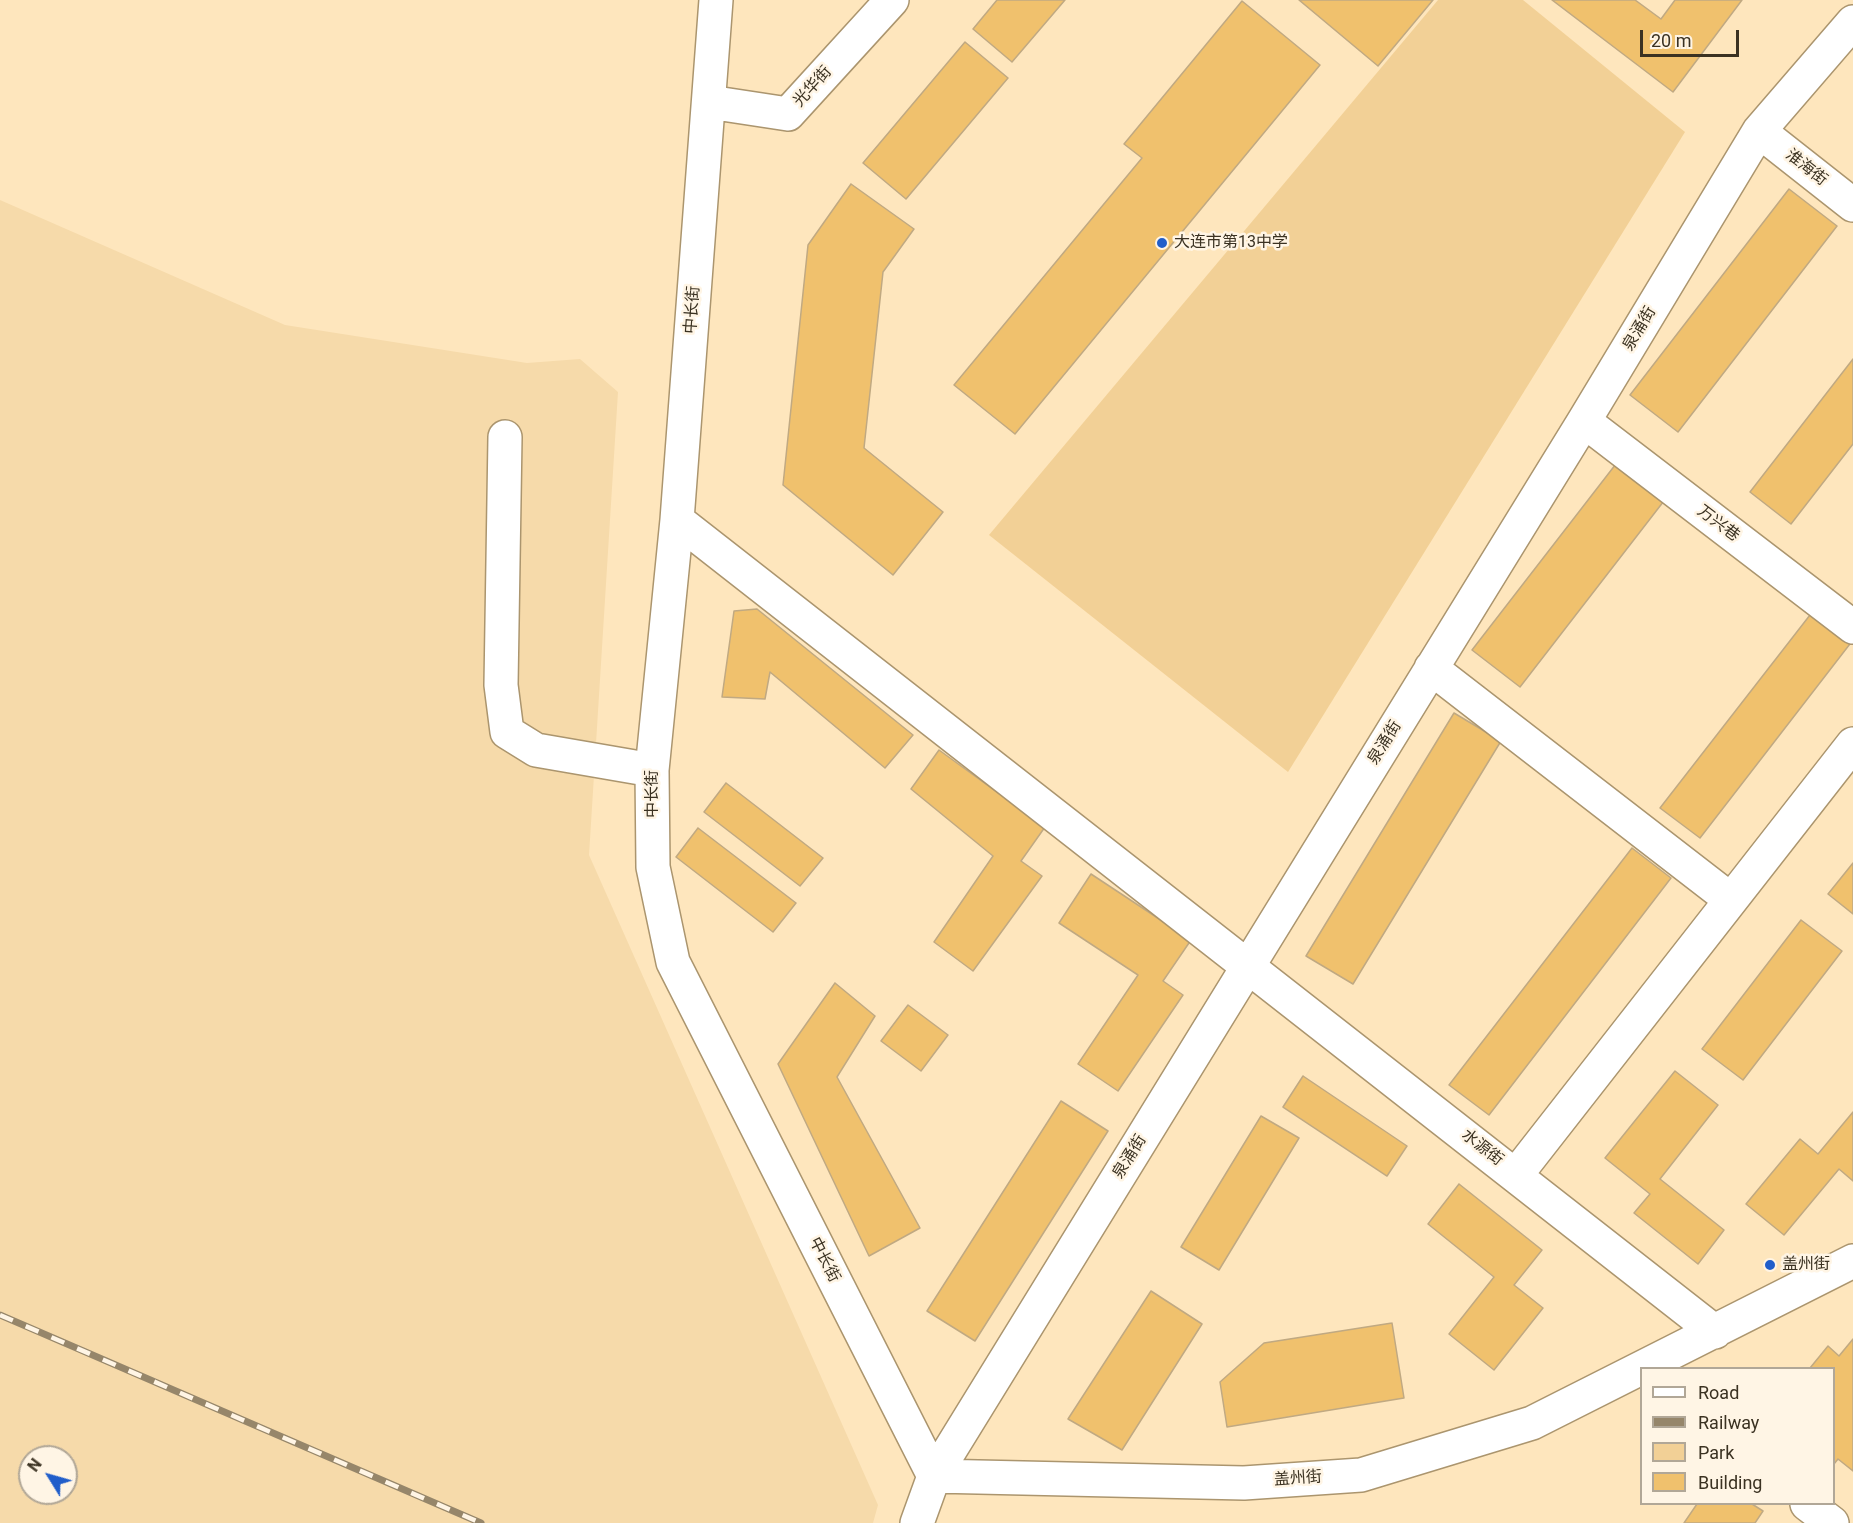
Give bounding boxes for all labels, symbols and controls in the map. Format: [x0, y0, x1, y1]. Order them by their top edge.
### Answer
scale bar [1643, 18, 1742, 56]
text: 20 m [1651, 30, 1691, 51]
street label: 光华街 [790, 63, 836, 111]
street label: 淮海街 [1781, 146, 1831, 190]
place label: 大连市第13中学 [1174, 233, 1288, 253]
marker: 大连市第13中学 [1155, 236, 1169, 250]
street label: 中长街 [682, 285, 704, 335]
street label: 泉涌街 [1619, 303, 1661, 355]
street label: 万兴巷 [1693, 502, 1743, 546]
street label: 泉涌街 [1364, 718, 1406, 768]
street label: 中长街 [643, 770, 663, 818]
street label: 水源街 [1457, 1126, 1507, 1170]
street label: 泉涌街 [1109, 1132, 1151, 1182]
street label: 中长街 [805, 1234, 843, 1286]
place label: 盖州街 [1782, 1255, 1830, 1275]
marker: 盖州街 [1763, 1258, 1777, 1272]
legend [1640, 1367, 1835, 1505]
text: Road [1698, 1382, 1739, 1403]
text: Railway [1698, 1412, 1759, 1433]
text: Park [1698, 1442, 1734, 1463]
north arrow [18, 1445, 78, 1505]
text: N [24, 1455, 46, 1475]
street label: 盖州街 [1273, 1468, 1323, 1490]
text: Building [1698, 1472, 1762, 1493]

